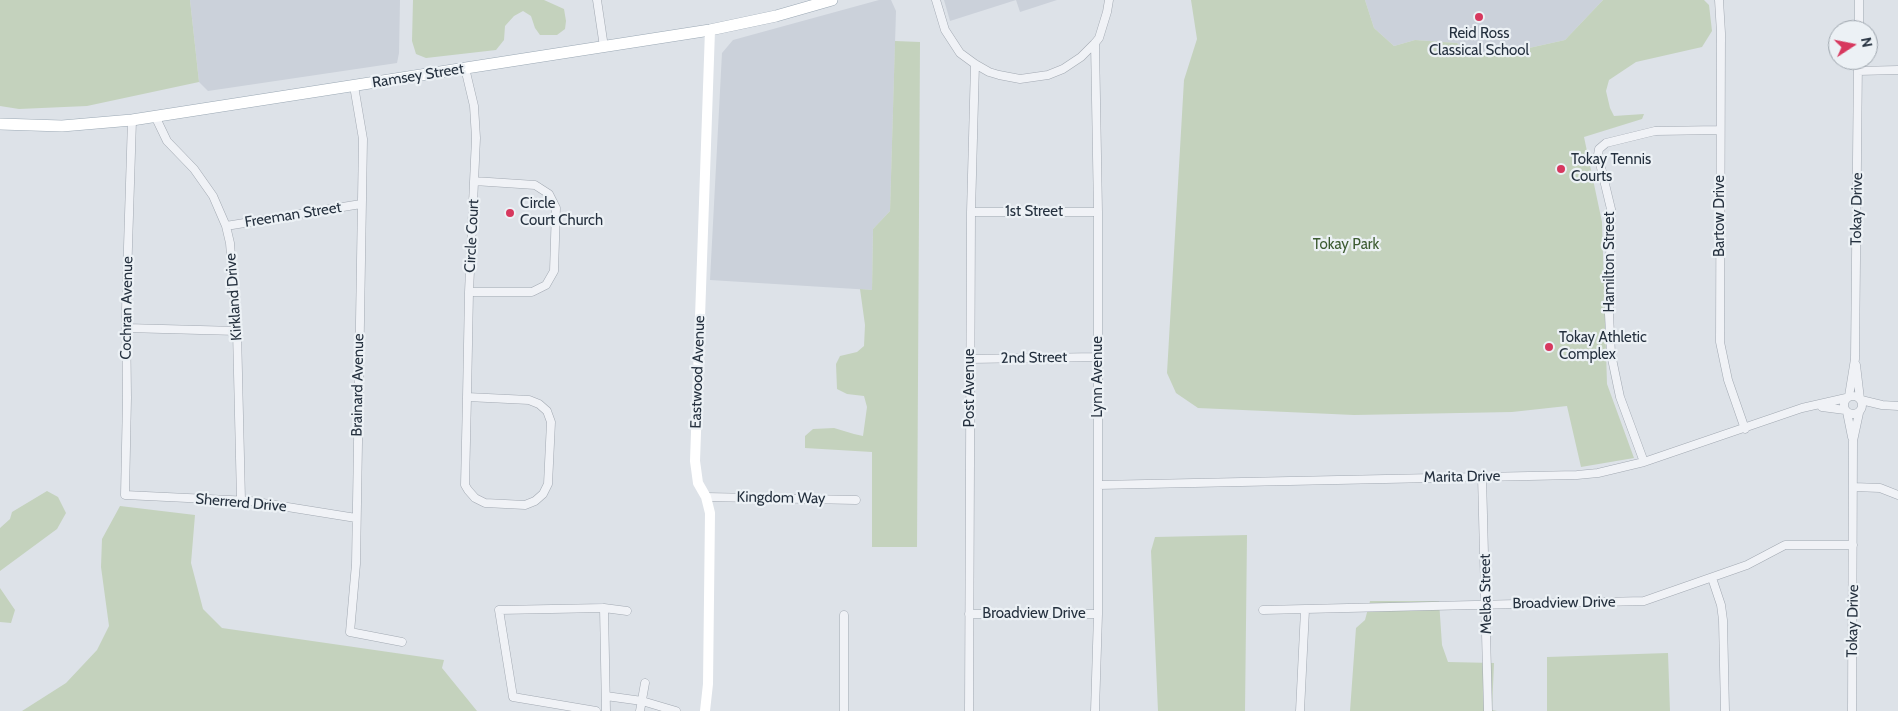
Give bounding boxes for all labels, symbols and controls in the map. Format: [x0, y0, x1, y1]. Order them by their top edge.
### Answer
marker: Reid Ross Classical School [1473, 11, 1485, 23]
north arrow [1828, 20, 1878, 70]
place label: Reid Ross Classical School [1429, 25, 1529, 60]
text: N [1857, 36, 1877, 49]
street label: Ramsey Street [371, 60, 465, 92]
place label: Tokay Tennis Courts [1571, 151, 1651, 186]
marker: Tokay Tennis Courts [1555, 163, 1567, 175]
street label: Tokay Drive [1847, 172, 1867, 246]
street label: Bartow Drive [1711, 175, 1729, 257]
place label: Circle Court Church [520, 195, 603, 230]
street label: Freeman Street [243, 198, 343, 232]
street label: Circle Court [461, 199, 483, 273]
street label: 1st Street [1005, 203, 1063, 221]
marker: Circle Court Church [504, 207, 516, 219]
street label: Hamilton Street [1601, 212, 1619, 312]
park label: Tokay Park [1313, 236, 1379, 254]
street label: Kirkland Drive [222, 252, 246, 342]
street label: Cochran Avenue [117, 256, 137, 360]
street label: Eastwood Avenue [687, 315, 709, 429]
place label: Tokay Athletic Complex [1559, 329, 1647, 364]
street label: Brainard Avenue [348, 333, 368, 437]
street label: Lynn Avenue [1089, 336, 1107, 418]
marker: Tokay Athletic Complex [1543, 341, 1555, 353]
street label: 2nd Street [1001, 348, 1067, 368]
street label: Post Avenue [961, 349, 979, 427]
street label: Marita Drive [1424, 467, 1500, 487]
street label: Kingdom Way [736, 488, 826, 508]
street label: Sherrerd Drive [195, 490, 287, 516]
street label: Melba Street [1476, 554, 1496, 634]
street label: Tokay Drive [1843, 584, 1863, 658]
street label: Broadview Drive [1512, 593, 1616, 613]
street label: Broadview Drive [982, 605, 1086, 623]

